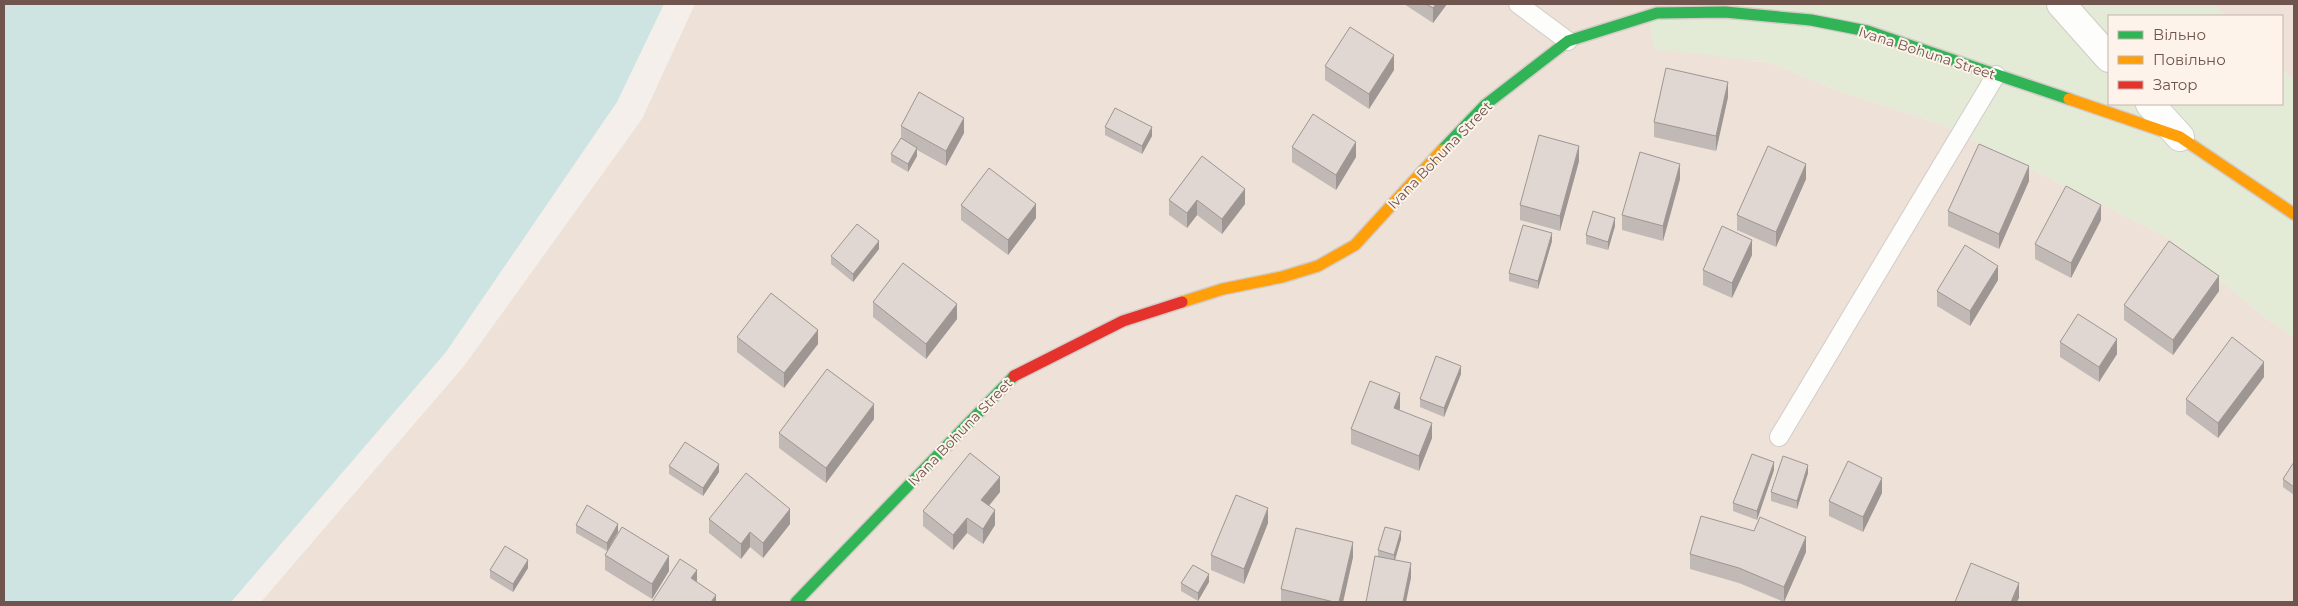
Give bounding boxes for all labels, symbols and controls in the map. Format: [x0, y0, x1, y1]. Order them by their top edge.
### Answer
legend [2108, 15, 2283, 105]
street label: Ivana Bohuna Street [1856, 22, 1998, 84]
text: Вільно [2153, 25, 2206, 44]
text: Повільно [2153, 50, 2226, 69]
text: Затор [2153, 75, 2198, 94]
street label: Ivana Bohuna Street [1384, 97, 1496, 213]
street label: Ivana Bohuna Street [904, 374, 1016, 490]

